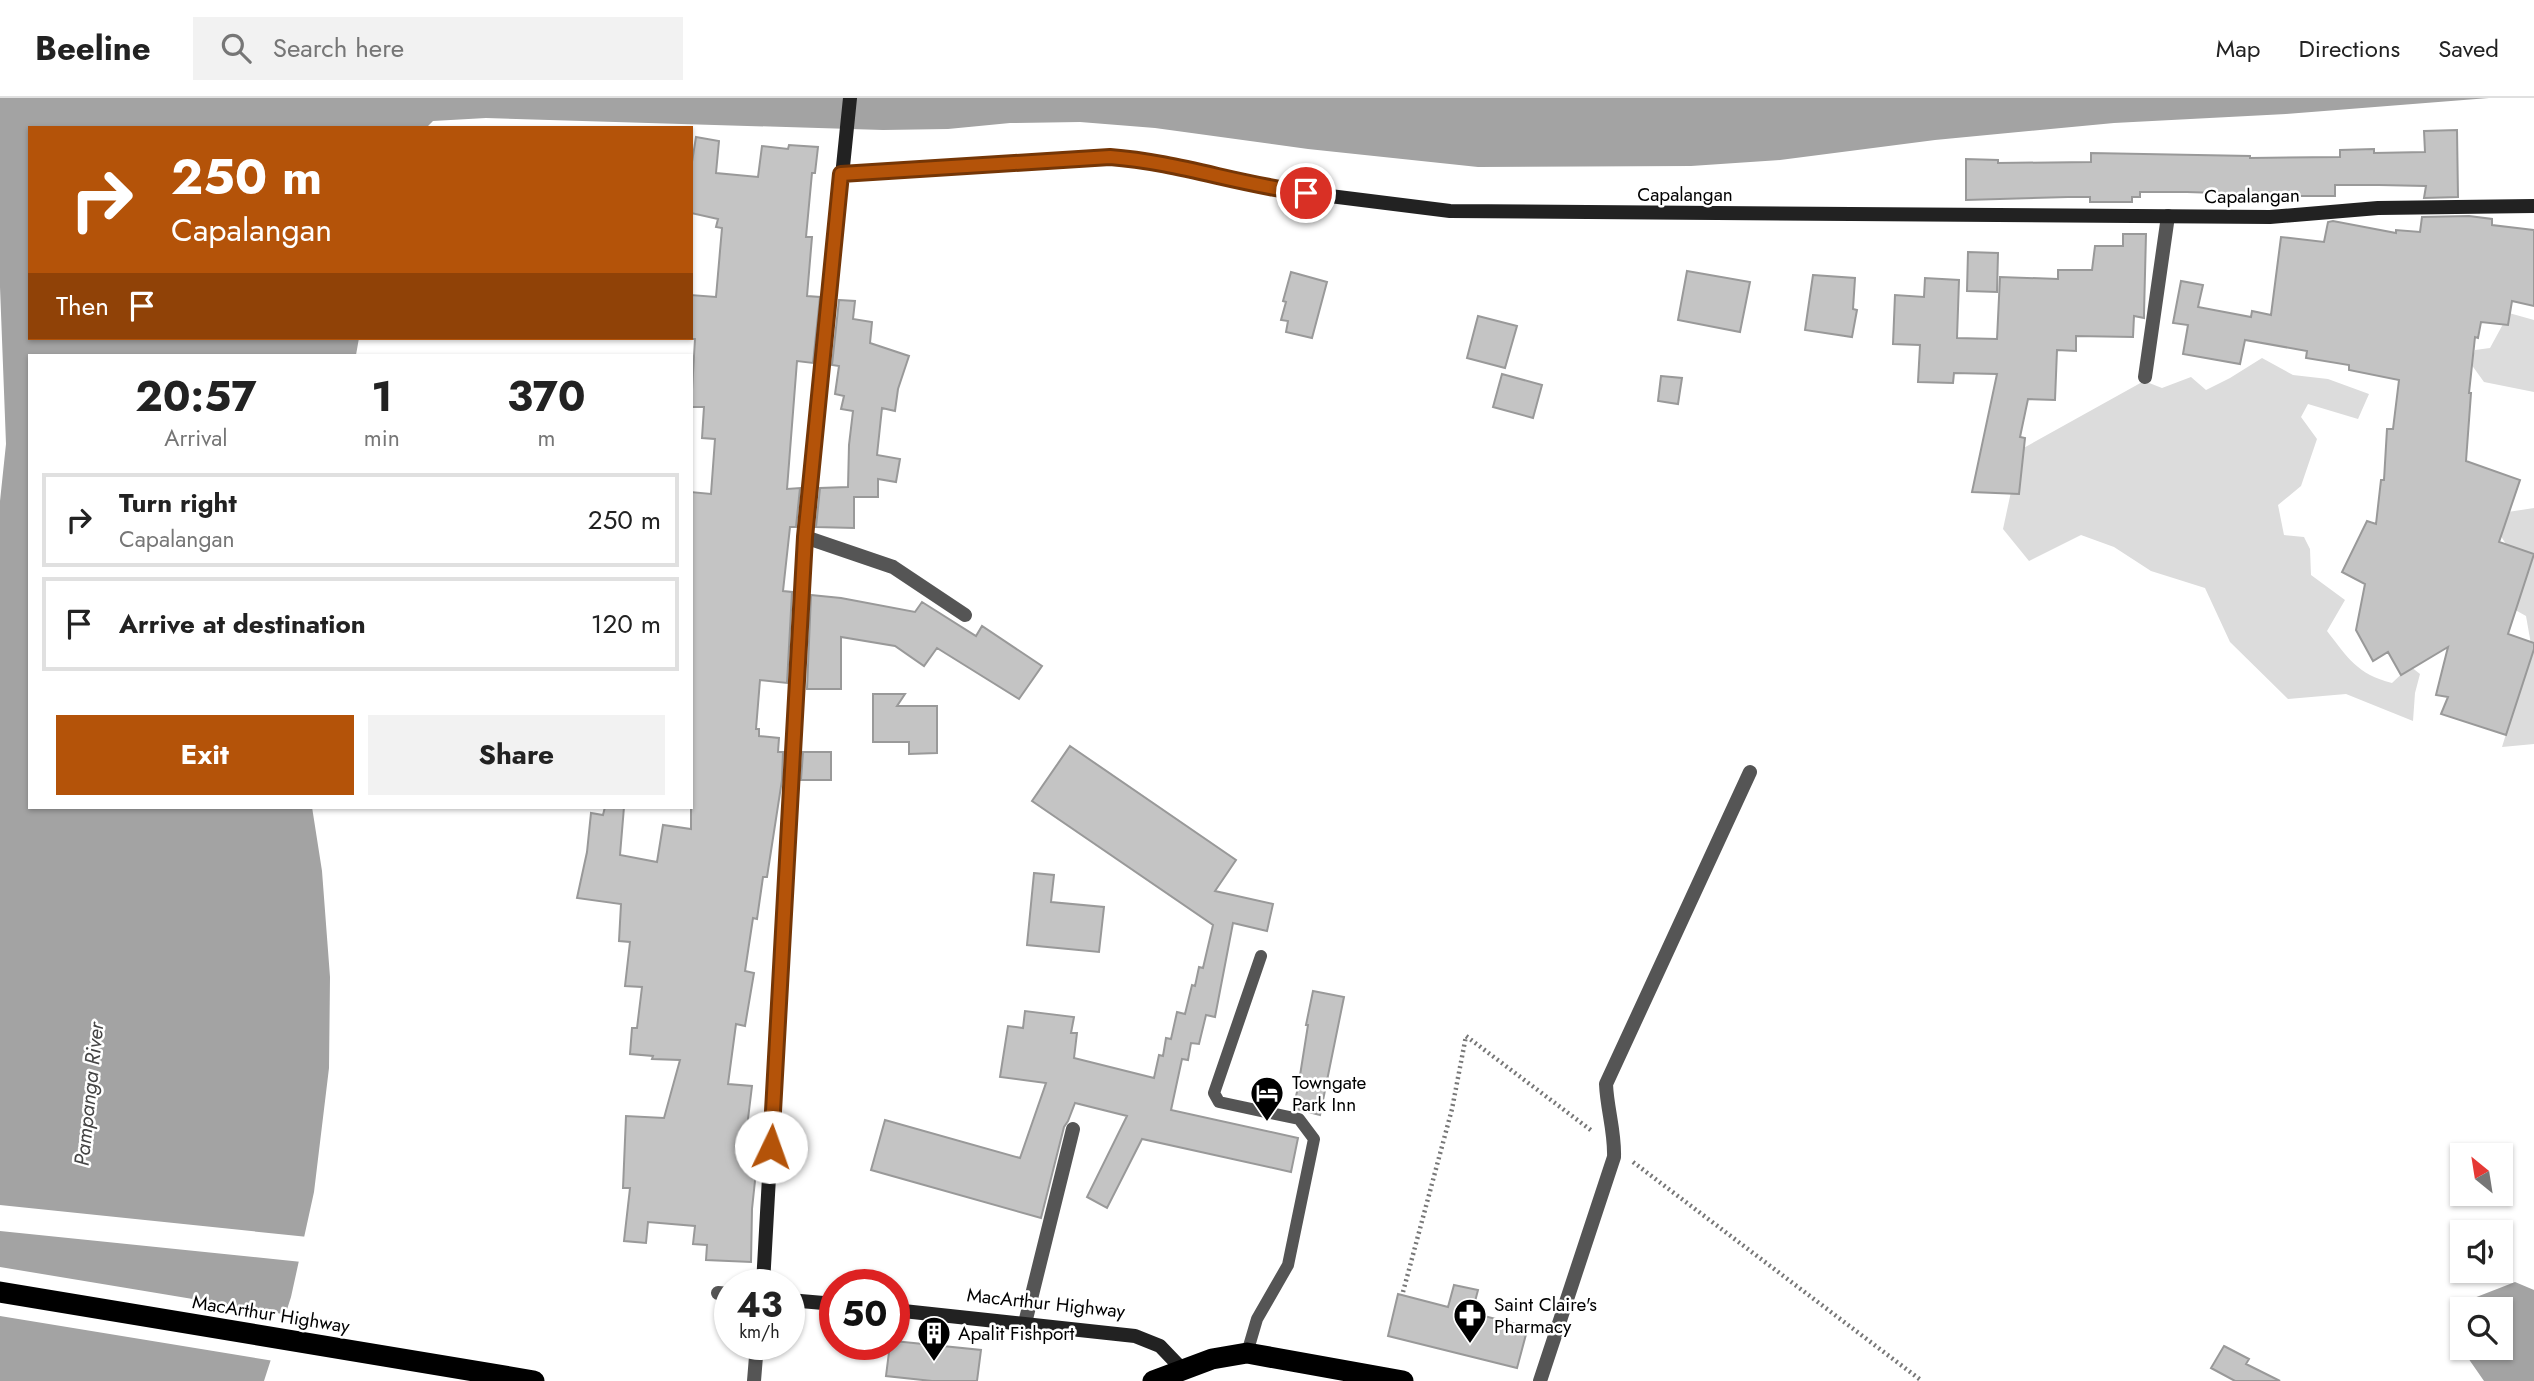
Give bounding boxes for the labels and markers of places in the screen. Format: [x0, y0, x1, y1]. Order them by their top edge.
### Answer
pin [1276, 163, 1336, 223]
place label: Towngate Park Inn [1292, 1069, 1366, 1118]
hotel icon: Towngate Park Inn [1248, 1074, 1286, 1123]
place label: Saint Claire's Pharmacy [1494, 1291, 1597, 1340]
pharmacy icon: Saint Claire's Pharmacy [1451, 1296, 1489, 1345]
building icon: Apalit Fishport [915, 1314, 953, 1363]
place label: Apalit Fishport [958, 1320, 1075, 1347]

